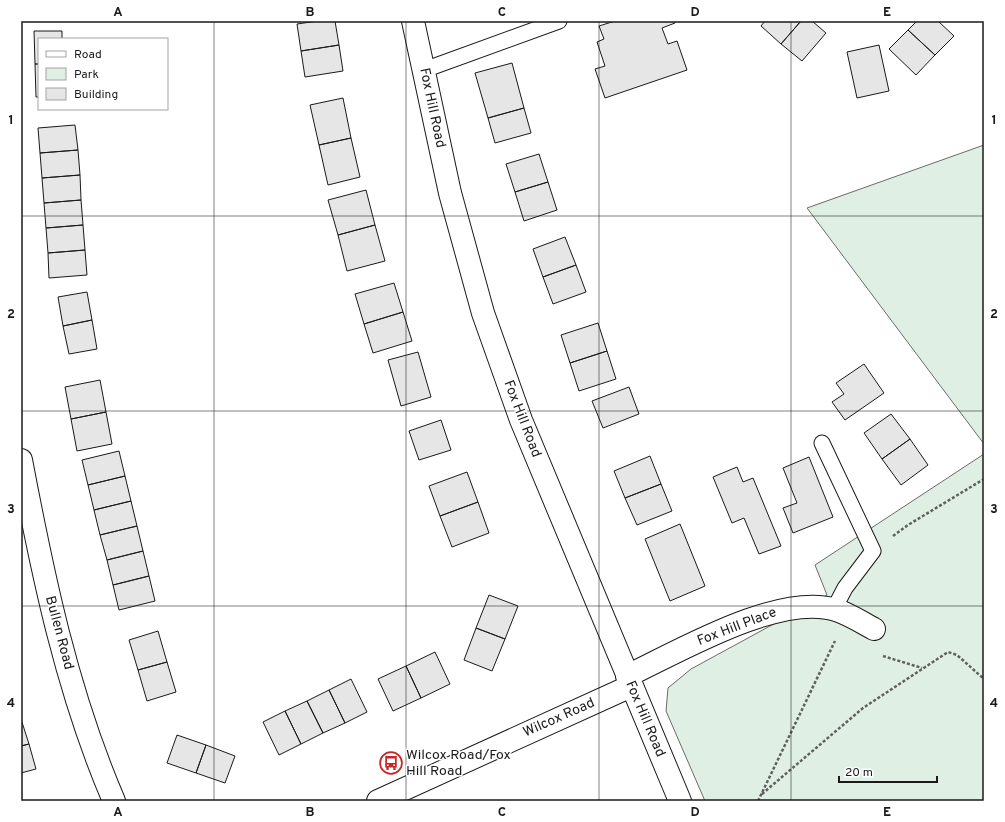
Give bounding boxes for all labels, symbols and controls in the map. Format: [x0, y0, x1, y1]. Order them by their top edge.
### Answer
text: A [113, 5, 123, 21]
text: B [306, 5, 315, 21]
text: C [498, 5, 506, 21]
text: D [690, 5, 700, 21]
text: E [883, 5, 891, 21]
legend [38, 38, 168, 110]
text: Road [74, 47, 102, 63]
text: Park [74, 67, 99, 83]
street label: Fox Hill Road [415, 67, 449, 149]
text: Building [74, 87, 118, 103]
text: 1 [8, 113, 14, 129]
text: 1 [991, 113, 997, 129]
text: 2 [7, 307, 15, 323]
text: 2 [990, 307, 998, 323]
street label: Fox Hill Road [500, 378, 544, 460]
text: 3 [7, 502, 15, 518]
text: 3 [990, 502, 998, 518]
street label: Bullen Road [41, 594, 77, 672]
street label: Fox Hill Place [695, 604, 779, 650]
street label: Fox Hill Road [621, 678, 669, 760]
street label: Wilcox Road [521, 695, 597, 741]
text: 4 [7, 696, 15, 712]
text: 4 [990, 696, 998, 712]
place label: Wilcox Road/Fox Hill Road [406, 747, 511, 780]
bus stop icon: Wilcox Road/Fox Hill Road [378, 750, 404, 776]
scale bar [839, 758, 937, 784]
text: 20 m [845, 765, 873, 781]
text: A [113, 805, 123, 821]
text: B [306, 805, 315, 821]
text: C [498, 805, 506, 821]
text: D [690, 805, 700, 821]
text: E [883, 805, 891, 821]

